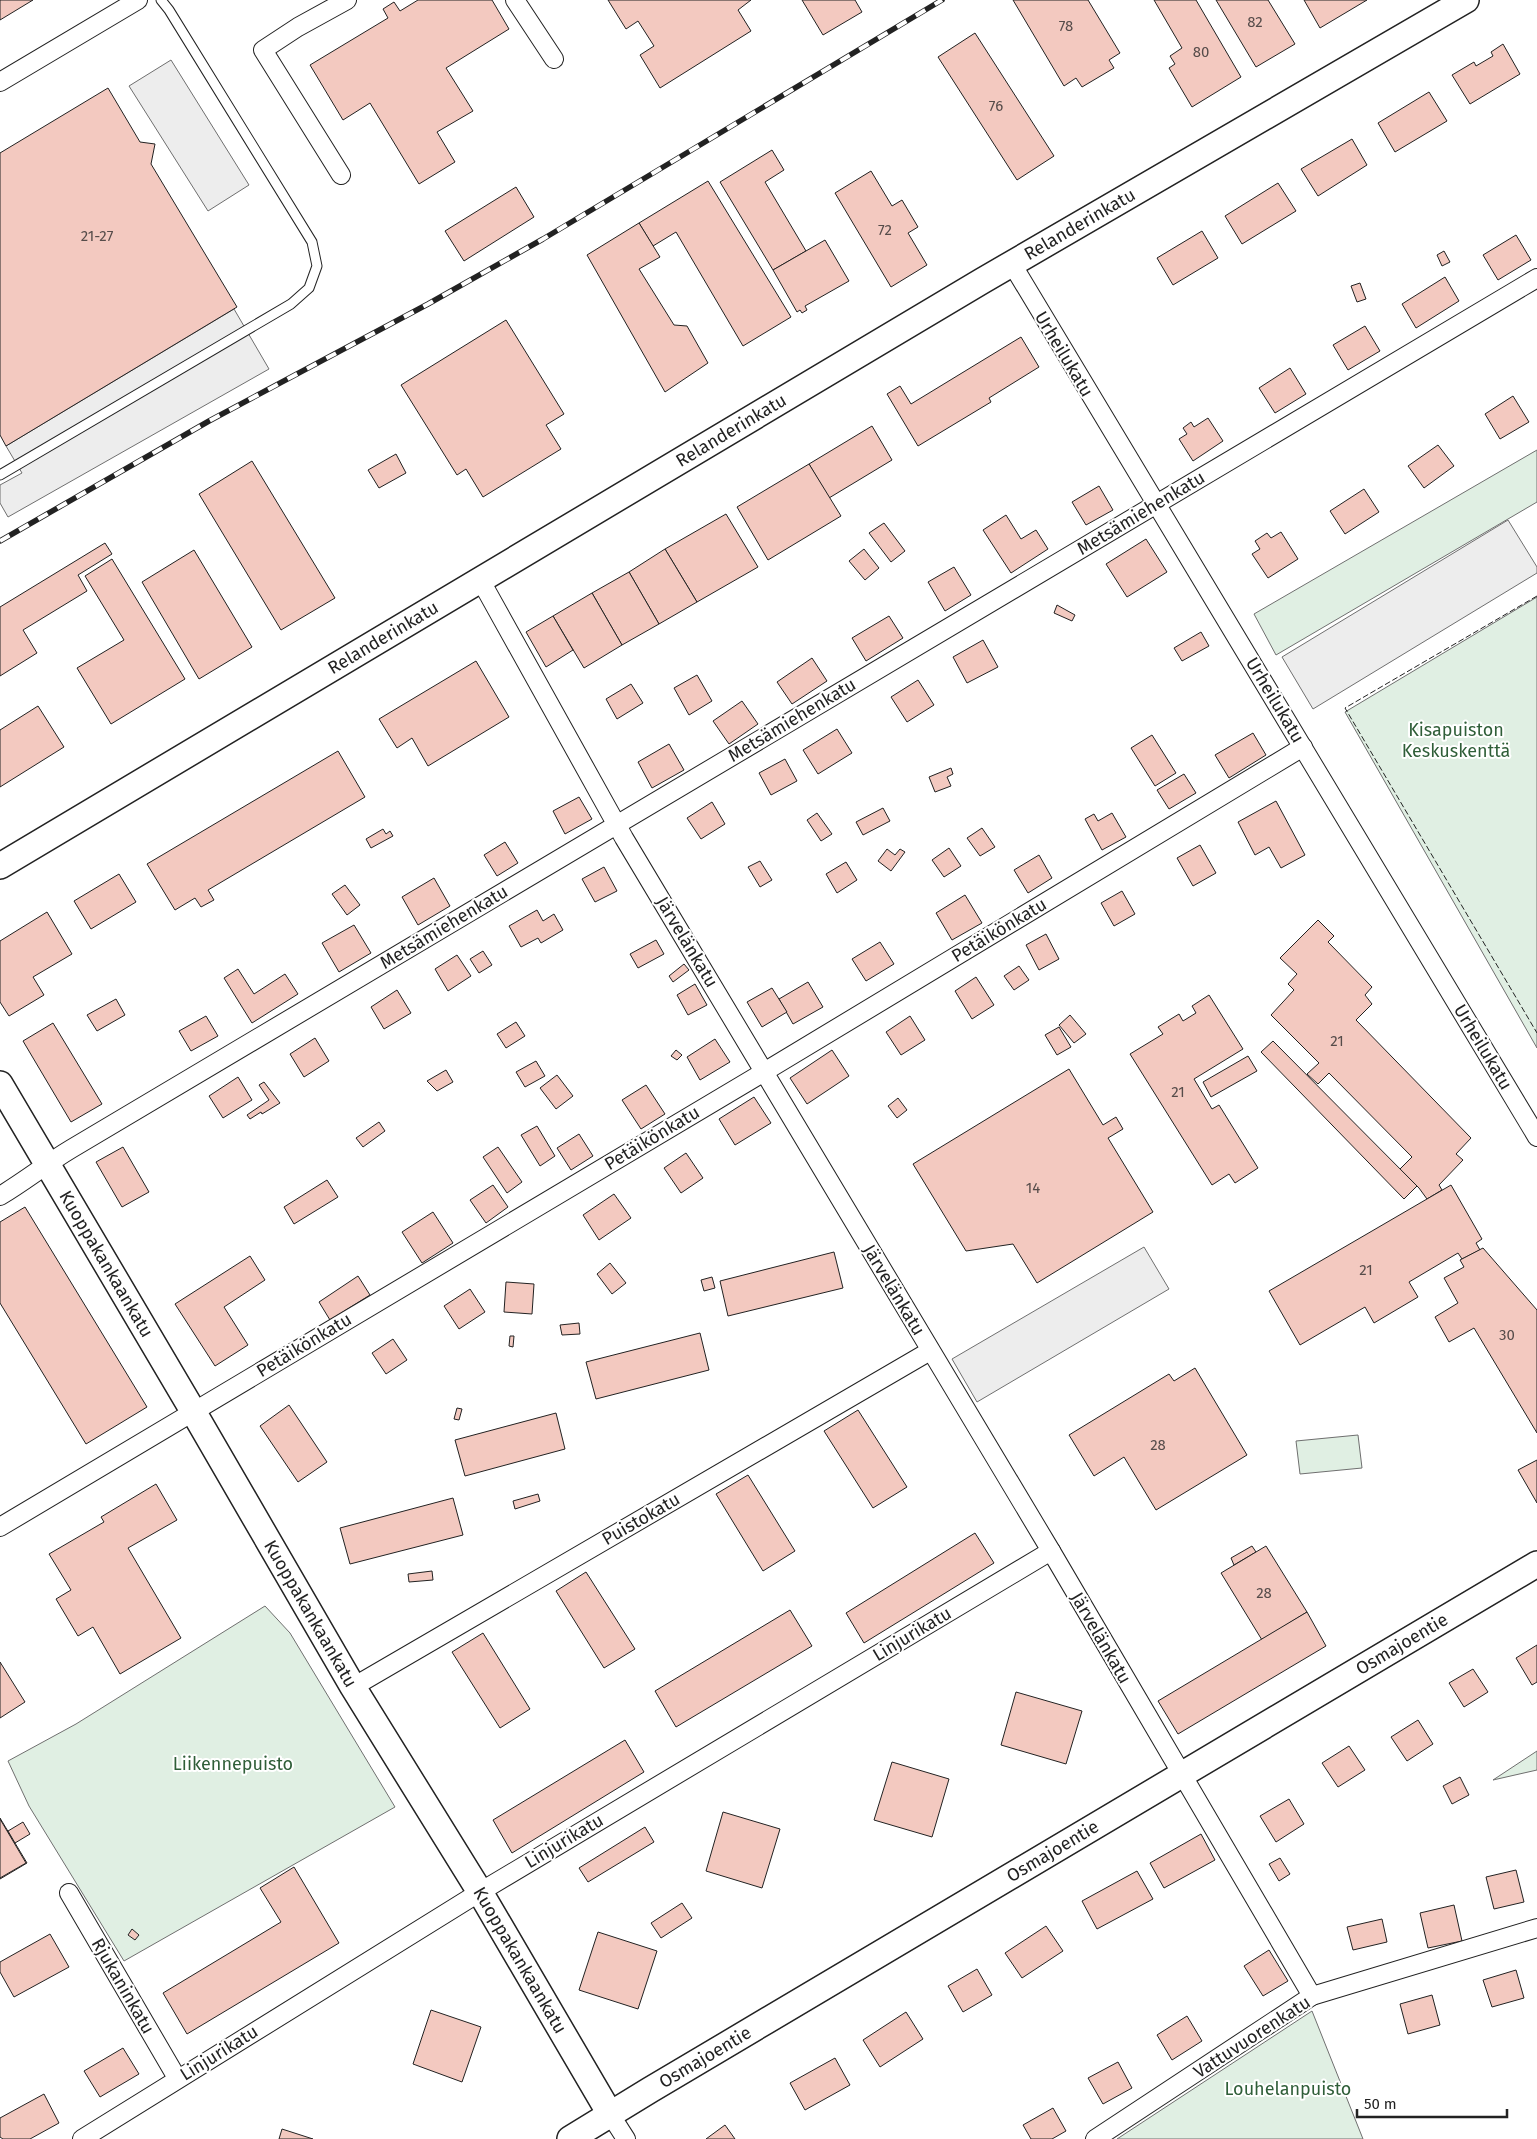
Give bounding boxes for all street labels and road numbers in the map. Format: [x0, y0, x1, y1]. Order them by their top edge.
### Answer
street label: Relanderinkatu [1020, 183, 1139, 265]
street label: Urheilukatu [1030, 307, 1098, 401]
street label: Relanderinkatu [672, 389, 790, 472]
street label: Metsämiehenkatu [1073, 466, 1209, 560]
street label: Relanderinkatu [324, 596, 442, 679]
street label: Urheilukatu [1241, 653, 1309, 747]
street label: Metsämiehenkatu [724, 673, 860, 767]
street label: Metsämiehenkatu [376, 880, 512, 974]
street label: Järvelänkatu [651, 893, 723, 991]
street label: Petäikönkatu [948, 893, 1050, 967]
street label: Urheilukatu [1449, 1000, 1517, 1094]
street label: Petäikönkatu [601, 1101, 703, 1175]
street label: Kuoppakankaankatu [54, 1187, 158, 1341]
street label: Järvelänkatu [858, 1241, 930, 1339]
street label: Petäikönkatu [253, 1308, 355, 1382]
street label: Puistokatu [598, 1488, 684, 1550]
street label: Kuoppakankaankatu [259, 1536, 362, 1691]
street label: Järvelänkatu [1066, 1588, 1136, 1688]
street label: Linjurikatu [869, 1602, 955, 1666]
street label: Osmajoentie [1352, 1608, 1452, 1680]
street label: Linjurikatu [521, 1809, 607, 1873]
street label: Osmajoentie [1003, 1815, 1103, 1887]
street label: Kuoppakankaankatu [468, 1883, 572, 2038]
street label: Rjukaninkatu [87, 1934, 159, 2038]
street label: Vattuvuorenkatu [1189, 1991, 1315, 2083]
street label: Linjurikatu [176, 2020, 262, 2086]
street label: Osmajoentie [655, 2021, 755, 2093]

